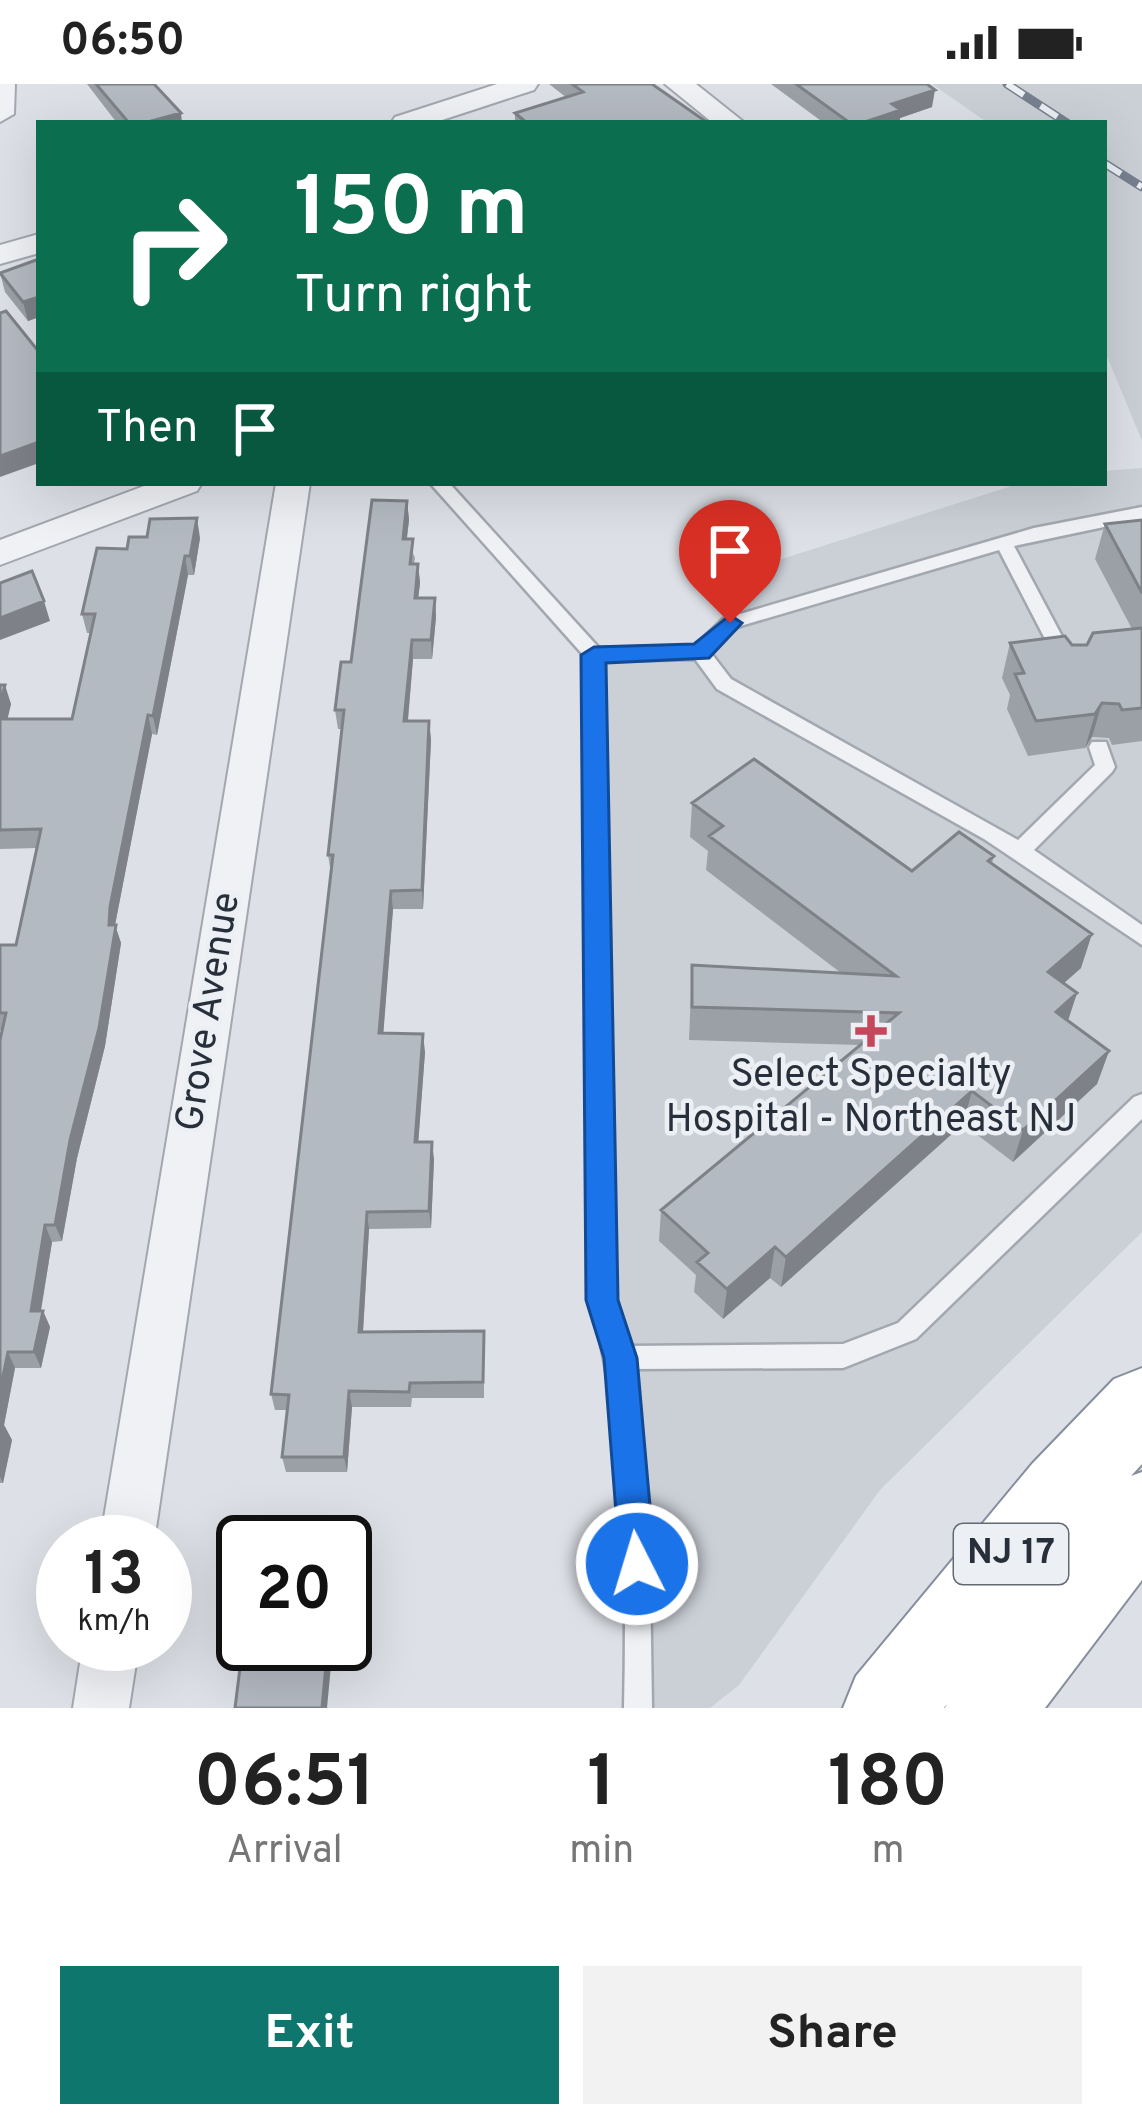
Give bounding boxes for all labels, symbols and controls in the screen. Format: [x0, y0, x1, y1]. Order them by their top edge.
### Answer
text: 06:50 [60, 14, 185, 71]
text: 150 m [294, 159, 529, 265]
icon: right [96, 168, 252, 324]
text: Turn right [294, 263, 533, 332]
icon: arrive [222, 396, 288, 462]
text: Then [96, 401, 198, 458]
pin [679, 500, 781, 623]
icon: arrive [697, 518, 763, 584]
street label: Grove Avenue [167, 889, 253, 1135]
marker: Select Specialty Hospital - Northeast NJ [855, 1015, 887, 1047]
place label: Select Specialty Hospital - Northeast NJ [665, 1052, 1077, 1146]
position arrow [574, 1501, 700, 1627]
speed limit sign: 20 [216, 1515, 372, 1671]
road number: NJ 17 [954, 1524, 1068, 1584]
text: 13 [84, 1540, 144, 1616]
text: km/h [78, 1604, 150, 1641]
text: 06:51 [194, 1740, 376, 1832]
text: 1 [587, 1740, 616, 1832]
text: 180 [828, 1740, 948, 1832]
text: Arrival [227, 1828, 343, 1877]
text: min [569, 1828, 634, 1877]
text: m [872, 1828, 905, 1877]
button: Exit [60, 1966, 559, 2104]
button: Share [583, 1966, 1082, 2104]

